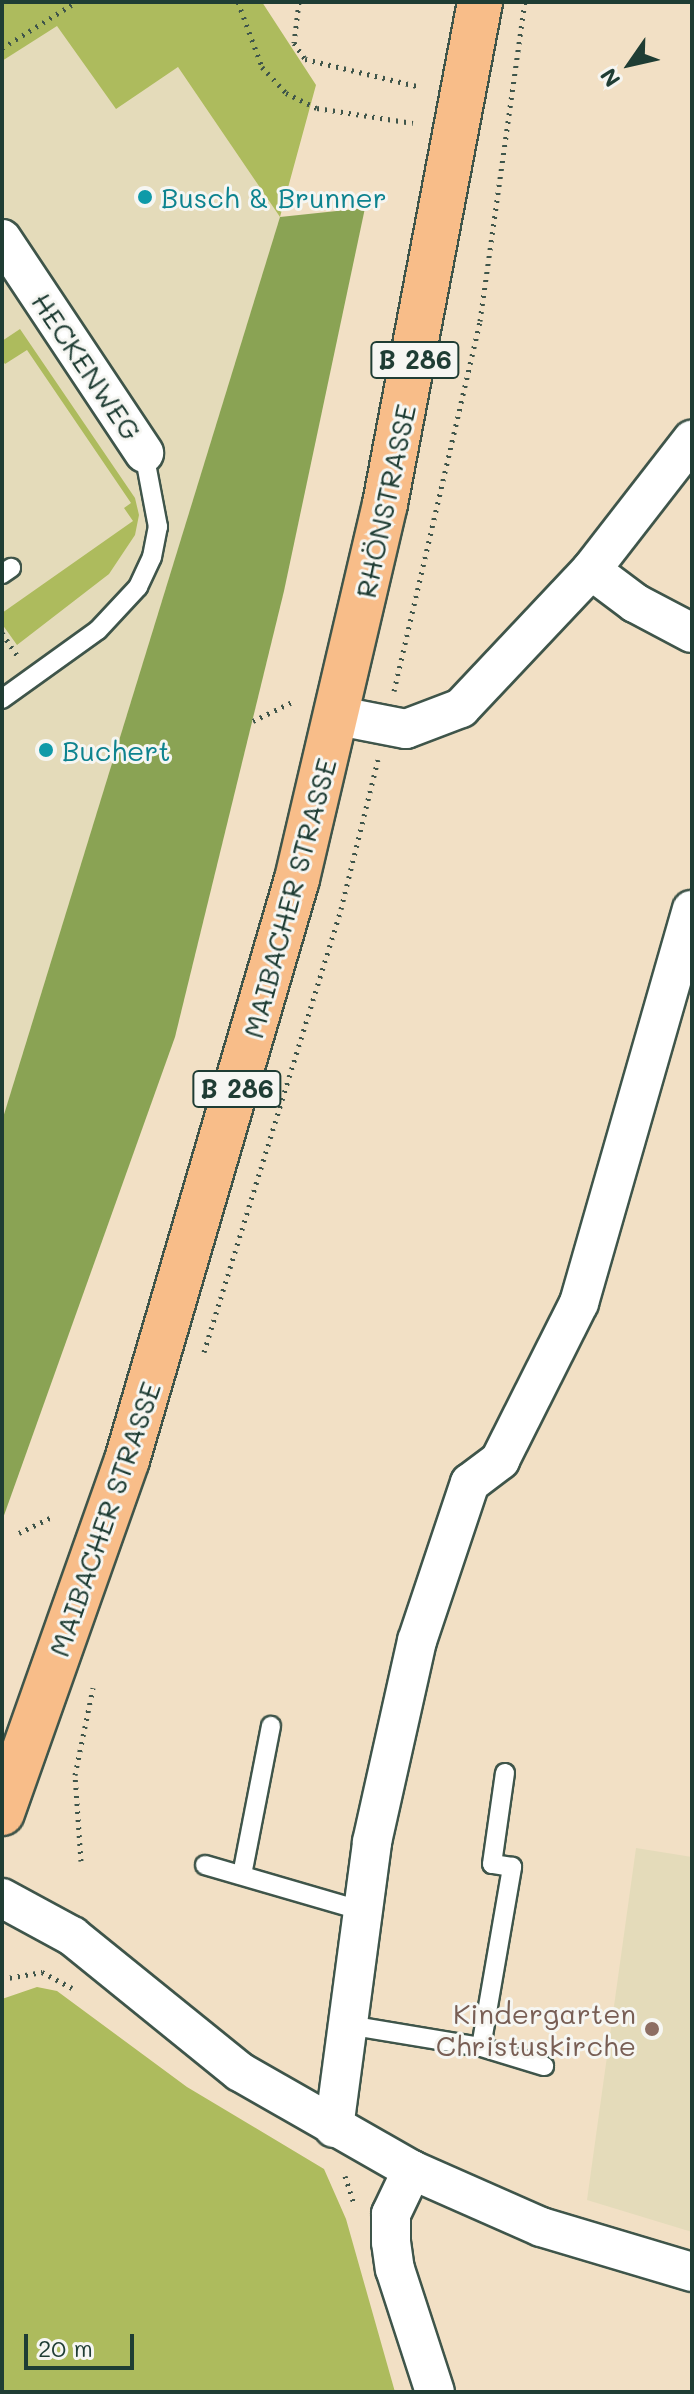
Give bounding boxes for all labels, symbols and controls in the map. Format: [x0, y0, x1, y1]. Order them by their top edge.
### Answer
north arrow [590, 24, 670, 104]
text: N [593, 63, 626, 93]
place label: Busch & Brunner [161, 180, 387, 214]
marker: Busch & Brunner [136, 188, 154, 206]
street label: HECKENWEG [25, 286, 149, 446]
road number: B 286 [369, 338, 461, 382]
street label: RHÖNSTRASSE [348, 401, 422, 601]
place label: Buchert [62, 733, 171, 767]
marker: Buchert [37, 741, 55, 759]
street label: MAIBACHER STRASSE [235, 754, 343, 1042]
road number: B 286 [191, 1067, 283, 1111]
street label: MAIBACHER STRASSE [41, 1377, 167, 1661]
place label: Kindergarten Christuskirche [436, 1996, 636, 2062]
marker: Kindergarten Christuskirche [643, 2020, 661, 2038]
scale bar [28, 2318, 138, 2368]
text: 20 m [38, 2332, 93, 2363]

